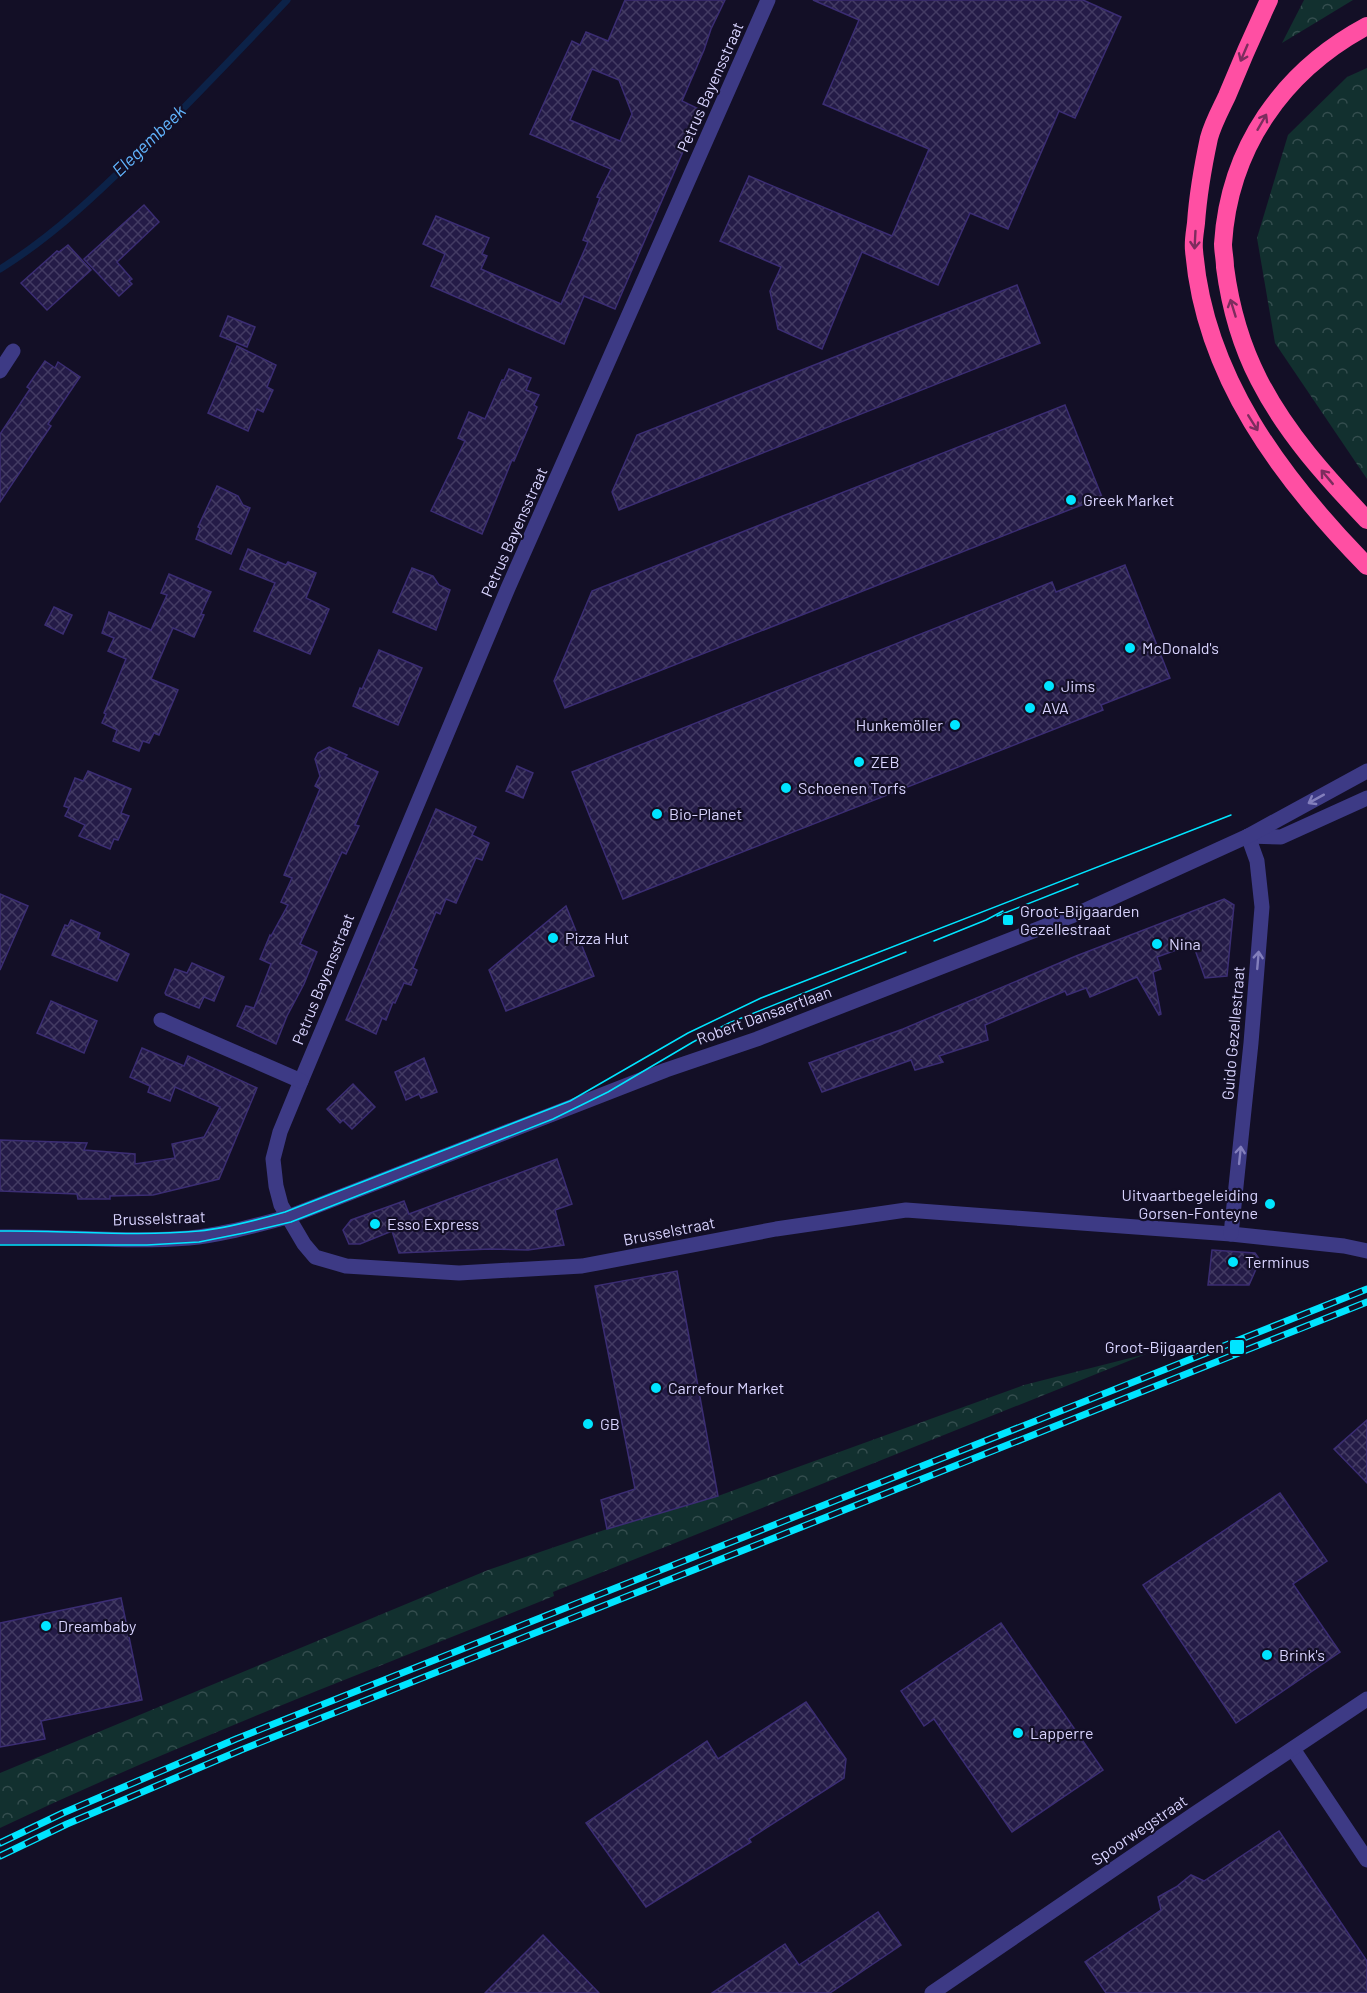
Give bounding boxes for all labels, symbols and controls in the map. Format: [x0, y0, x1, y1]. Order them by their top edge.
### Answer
street label: Petrus Bayensstraat [672, 19, 747, 155]
one-way arrow [1238, 44, 1250, 62]
water label: Elegembeek [107, 100, 190, 181]
one-way arrow [1256, 114, 1268, 131]
one-way arrow [1189, 230, 1200, 249]
one-way arrow [1227, 299, 1238, 318]
one-way arrow [1247, 414, 1259, 431]
street label: Petrus Bayensstraat [476, 464, 551, 600]
one-way arrow [1320, 470, 1334, 485]
place label: Greek Market [1083, 490, 1174, 509]
marker: Greek Market [1064, 493, 1078, 507]
place label: McDonald's [1142, 638, 1219, 657]
marker: McDonald's [1123, 641, 1137, 655]
place label: Jims [1061, 676, 1095, 695]
marker: Jims [1042, 679, 1056, 693]
place label: AVA [1042, 698, 1069, 717]
marker: AVA [1023, 701, 1037, 715]
place label: Hunkemöller [856, 715, 943, 734]
marker: Hunkemöller [948, 718, 962, 732]
place label: ZEB [871, 752, 900, 771]
marker: ZEB [852, 755, 866, 769]
place label: Schoenen Torfs [798, 778, 906, 797]
marker: Schoenen Torfs [779, 781, 793, 795]
one-way arrow [1307, 794, 1325, 805]
place label: Bio-Planet [669, 804, 742, 823]
marker: Bio-Planet [650, 807, 664, 821]
place label: Groot-Bijgaarden Gezellestraat [1020, 901, 1139, 938]
street label: Petrus Bayensstraat [288, 910, 358, 1047]
marker: Groot-Bijgaarden Gezellestraat [1001, 913, 1015, 927]
place label: Pizza Hut [565, 928, 629, 947]
marker: Pizza Hut [546, 931, 560, 945]
place label: Nina [1169, 934, 1201, 953]
marker: Nina [1150, 937, 1164, 951]
one-way arrow [1253, 951, 1264, 971]
street label: Guido Gezellestraat [1217, 965, 1248, 1101]
street label: Robert Dansaertlaan [694, 981, 834, 1048]
one-way arrow [1235, 1145, 1246, 1165]
place label: Uitvaartbegeleiding Gorsen-Fonteyne [1122, 1185, 1258, 1222]
marker: Uitvaartbegeleiding Gorsen-Fonteyne [1263, 1197, 1277, 1211]
street label: Brusselstraat [112, 1206, 206, 1229]
street label: Brusselstraat [621, 1212, 716, 1249]
place label: Esso Express [387, 1214, 479, 1233]
marker: Esso Express [368, 1217, 382, 1231]
place label: Terminus [1245, 1252, 1310, 1271]
marker: Terminus [1226, 1255, 1240, 1269]
place label: Groot-Bijgaarden [1105, 1337, 1224, 1356]
marker: Groot-Bijgaarden [1228, 1338, 1246, 1356]
place label: Carrefour Market [668, 1378, 784, 1397]
marker: Carrefour Market [649, 1381, 663, 1395]
place label: GB [600, 1414, 620, 1433]
marker: GB [581, 1417, 595, 1431]
place label: Dreambaby [58, 1616, 137, 1635]
marker: Dreambaby [39, 1619, 53, 1633]
place label: Brink's [1279, 1645, 1325, 1664]
marker: Brink's [1260, 1648, 1274, 1662]
place label: Lapperre [1030, 1723, 1093, 1742]
marker: Lapperre [1011, 1726, 1025, 1740]
street label: Spoorwegstraat [1087, 1791, 1190, 1869]

